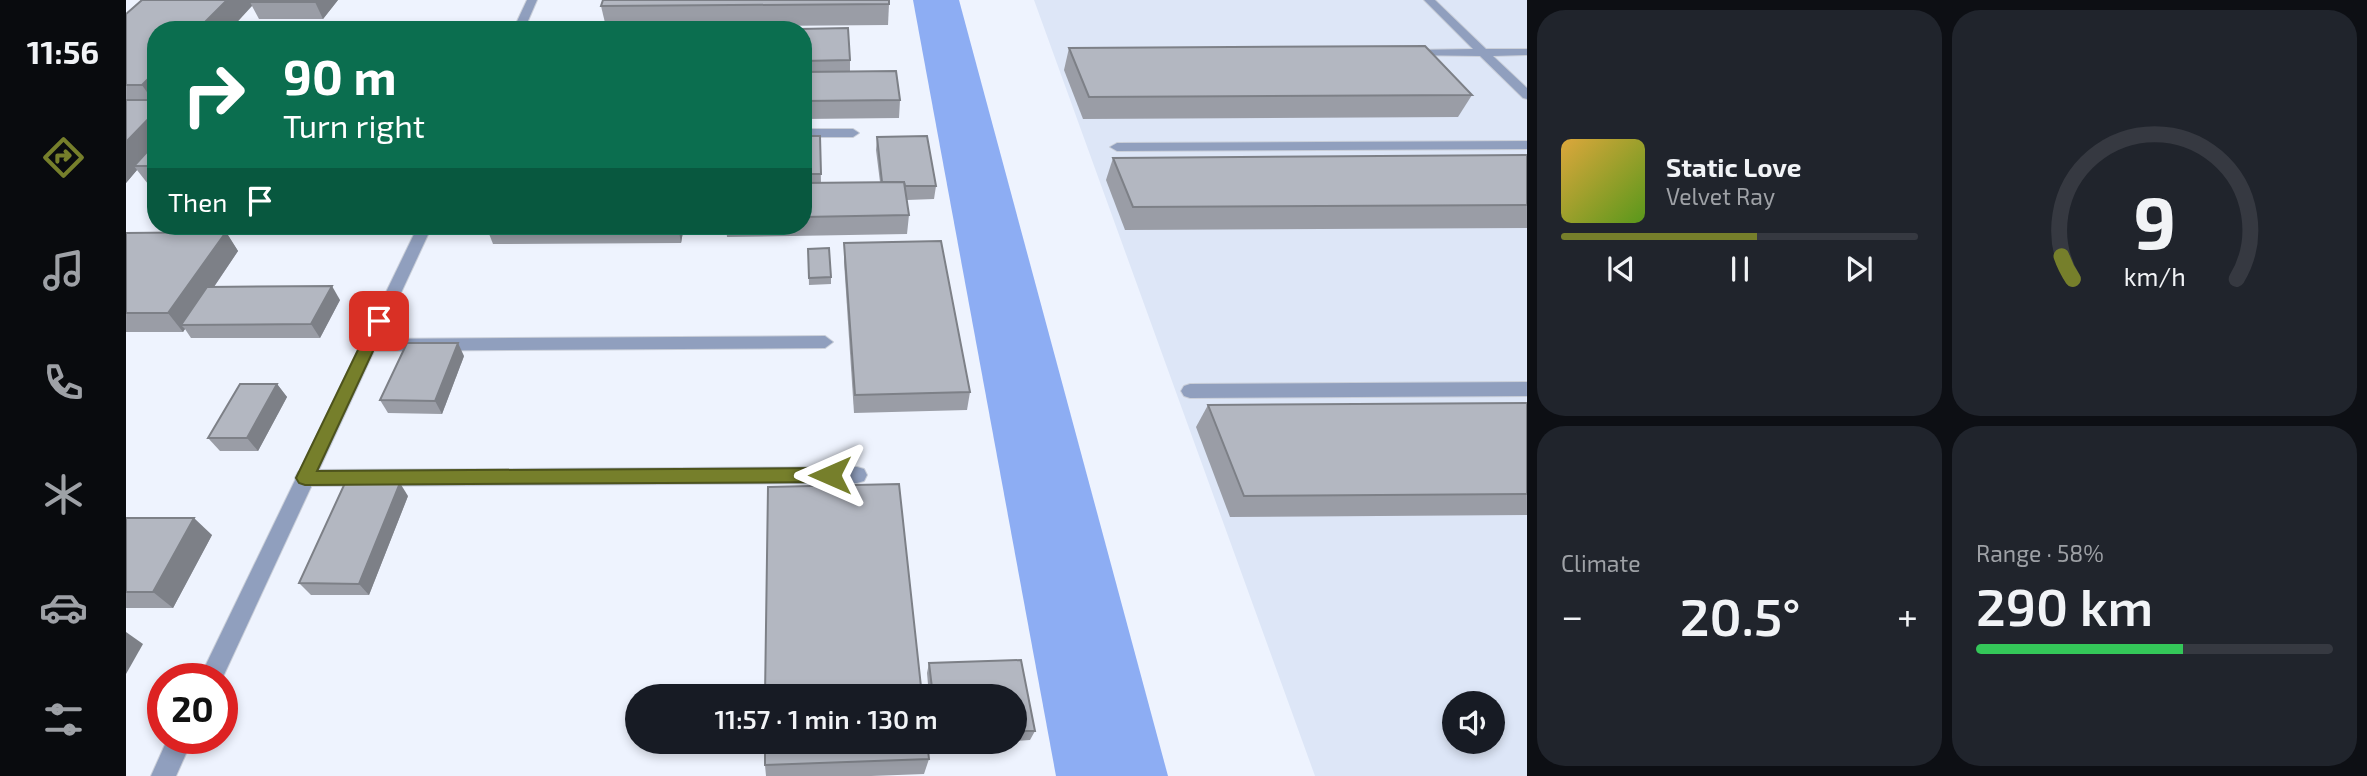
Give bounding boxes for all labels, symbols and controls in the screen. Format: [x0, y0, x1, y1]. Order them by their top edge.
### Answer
text: 11:56 [27, 32, 99, 70]
text: 90 m [283, 46, 397, 105]
icon: right [168, 49, 259, 140]
text: Turn right [283, 106, 425, 144]
icon: directions [39, 133, 88, 182]
text: Static Love [1666, 151, 1802, 182]
text: 9 [2133, 177, 2176, 265]
icon: arrive [241, 182, 279, 220]
text: Velvet Ray [1666, 182, 1775, 210]
text: Then [168, 186, 227, 217]
icon: music [39, 246, 88, 295]
icon: previous [1602, 250, 1640, 288]
icon: pause [1721, 250, 1759, 288]
icon: next [1840, 250, 1878, 288]
text: km/h [2123, 261, 2186, 291]
pin [349, 291, 409, 351]
icon: arrive [360, 302, 398, 340]
icon: phone [39, 358, 88, 407]
position arrow [793, 438, 867, 512]
icon: climate [39, 470, 88, 519]
text: Range · 58% [1976, 539, 2104, 567]
text: Climate [1561, 549, 1641, 577]
text: 290 km [1976, 574, 2153, 636]
icon: car [39, 583, 88, 632]
text: 20.5° [1680, 584, 1801, 646]
text: − [1561, 592, 1583, 638]
text: + [1897, 592, 1918, 638]
speed limit sign: 20 [147, 663, 238, 754]
map controls [1442, 691, 1505, 754]
button: sound [1442, 691, 1505, 754]
icon: filters [39, 695, 88, 744]
text: 11:57 · 1 min · 130 m [714, 703, 938, 734]

